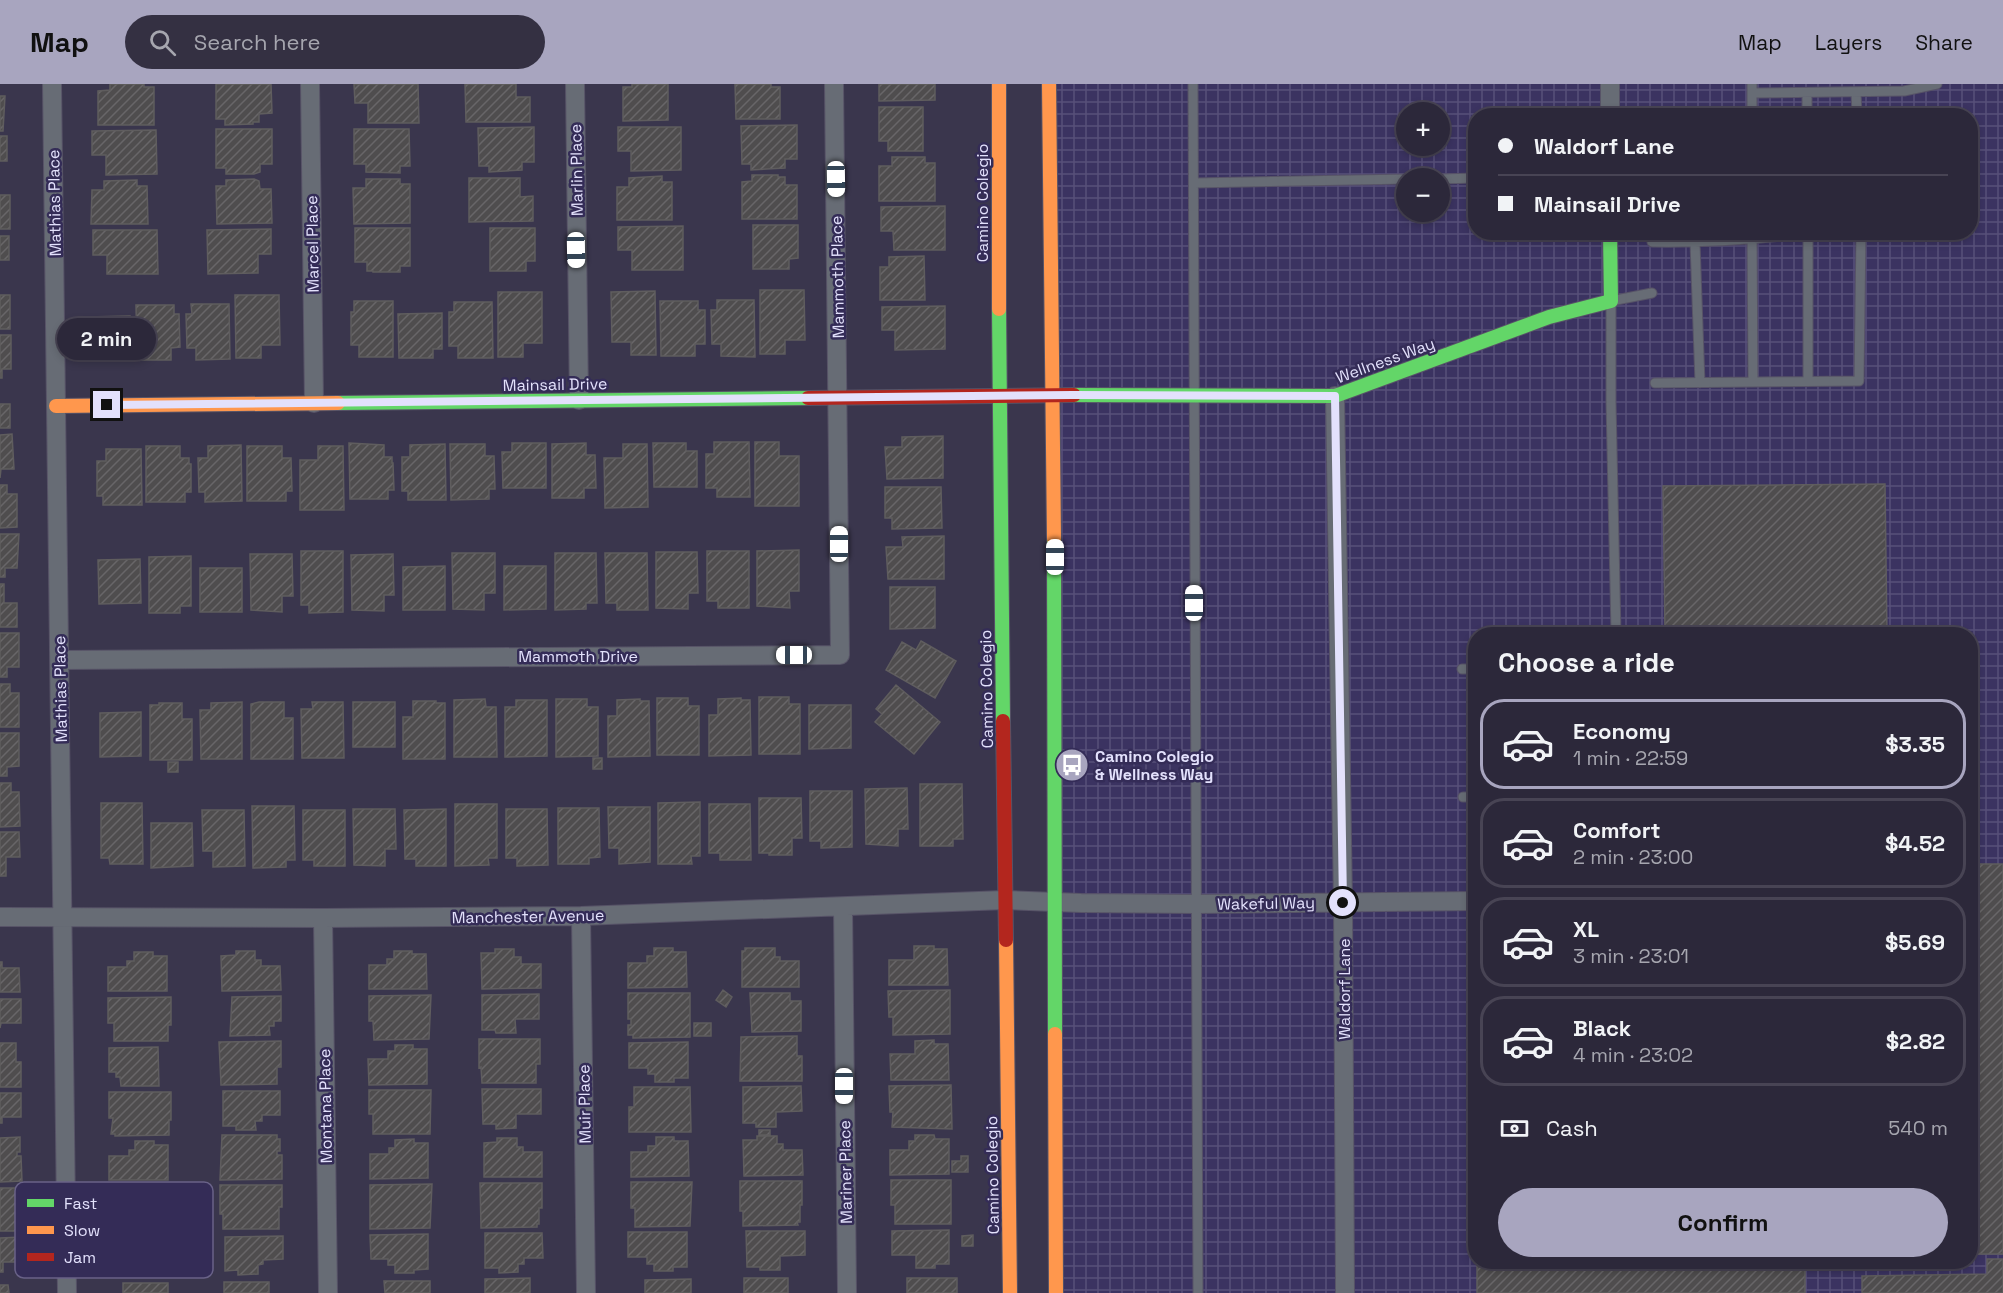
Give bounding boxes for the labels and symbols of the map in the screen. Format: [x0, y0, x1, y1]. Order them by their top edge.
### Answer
street label: Marlin Place [565, 124, 588, 216]
street label: Camino Colegio [972, 144, 993, 262]
street label: Mathias Place [43, 149, 66, 257]
car [827, 161, 845, 197]
street label: Marcel Place [301, 195, 324, 293]
street label: Mammoth Place [826, 215, 849, 339]
car [567, 232, 585, 268]
callout: 2 min [57, 318, 156, 360]
street label: Wellness Way [1333, 333, 1438, 388]
street label: Mainsail Drive [503, 373, 607, 396]
route end [93, 391, 120, 418]
car [830, 526, 848, 562]
car [1046, 539, 1064, 575]
car [1185, 585, 1203, 621]
street label: Camino Colegio [975, 630, 998, 748]
street label: Mathias Place [49, 635, 72, 743]
street label: Mammoth Drive [518, 646, 638, 667]
car [776, 646, 812, 664]
place label: Camino Colegio & Wellness Way [1095, 746, 1214, 785]
bus stop icon: Camino Colegio & Wellness Way [1054, 747, 1090, 783]
route start [1329, 889, 1356, 916]
street label: Wakeful Way [1217, 892, 1315, 915]
street label: Manchester Avenue [451, 905, 605, 928]
street label: Waldorf Lane [1334, 938, 1355, 1040]
street label: Montana Place [314, 1049, 337, 1163]
street label: Muir Place [573, 1064, 596, 1144]
car [835, 1068, 853, 1104]
street label: Camino Colegio [981, 1116, 1004, 1234]
street label: Mariner Place [834, 1120, 857, 1224]
legend [15, 1182, 213, 1278]
text: Fast [64, 1193, 97, 1214]
text: Slow [64, 1220, 100, 1241]
text: Jam [64, 1247, 96, 1268]

